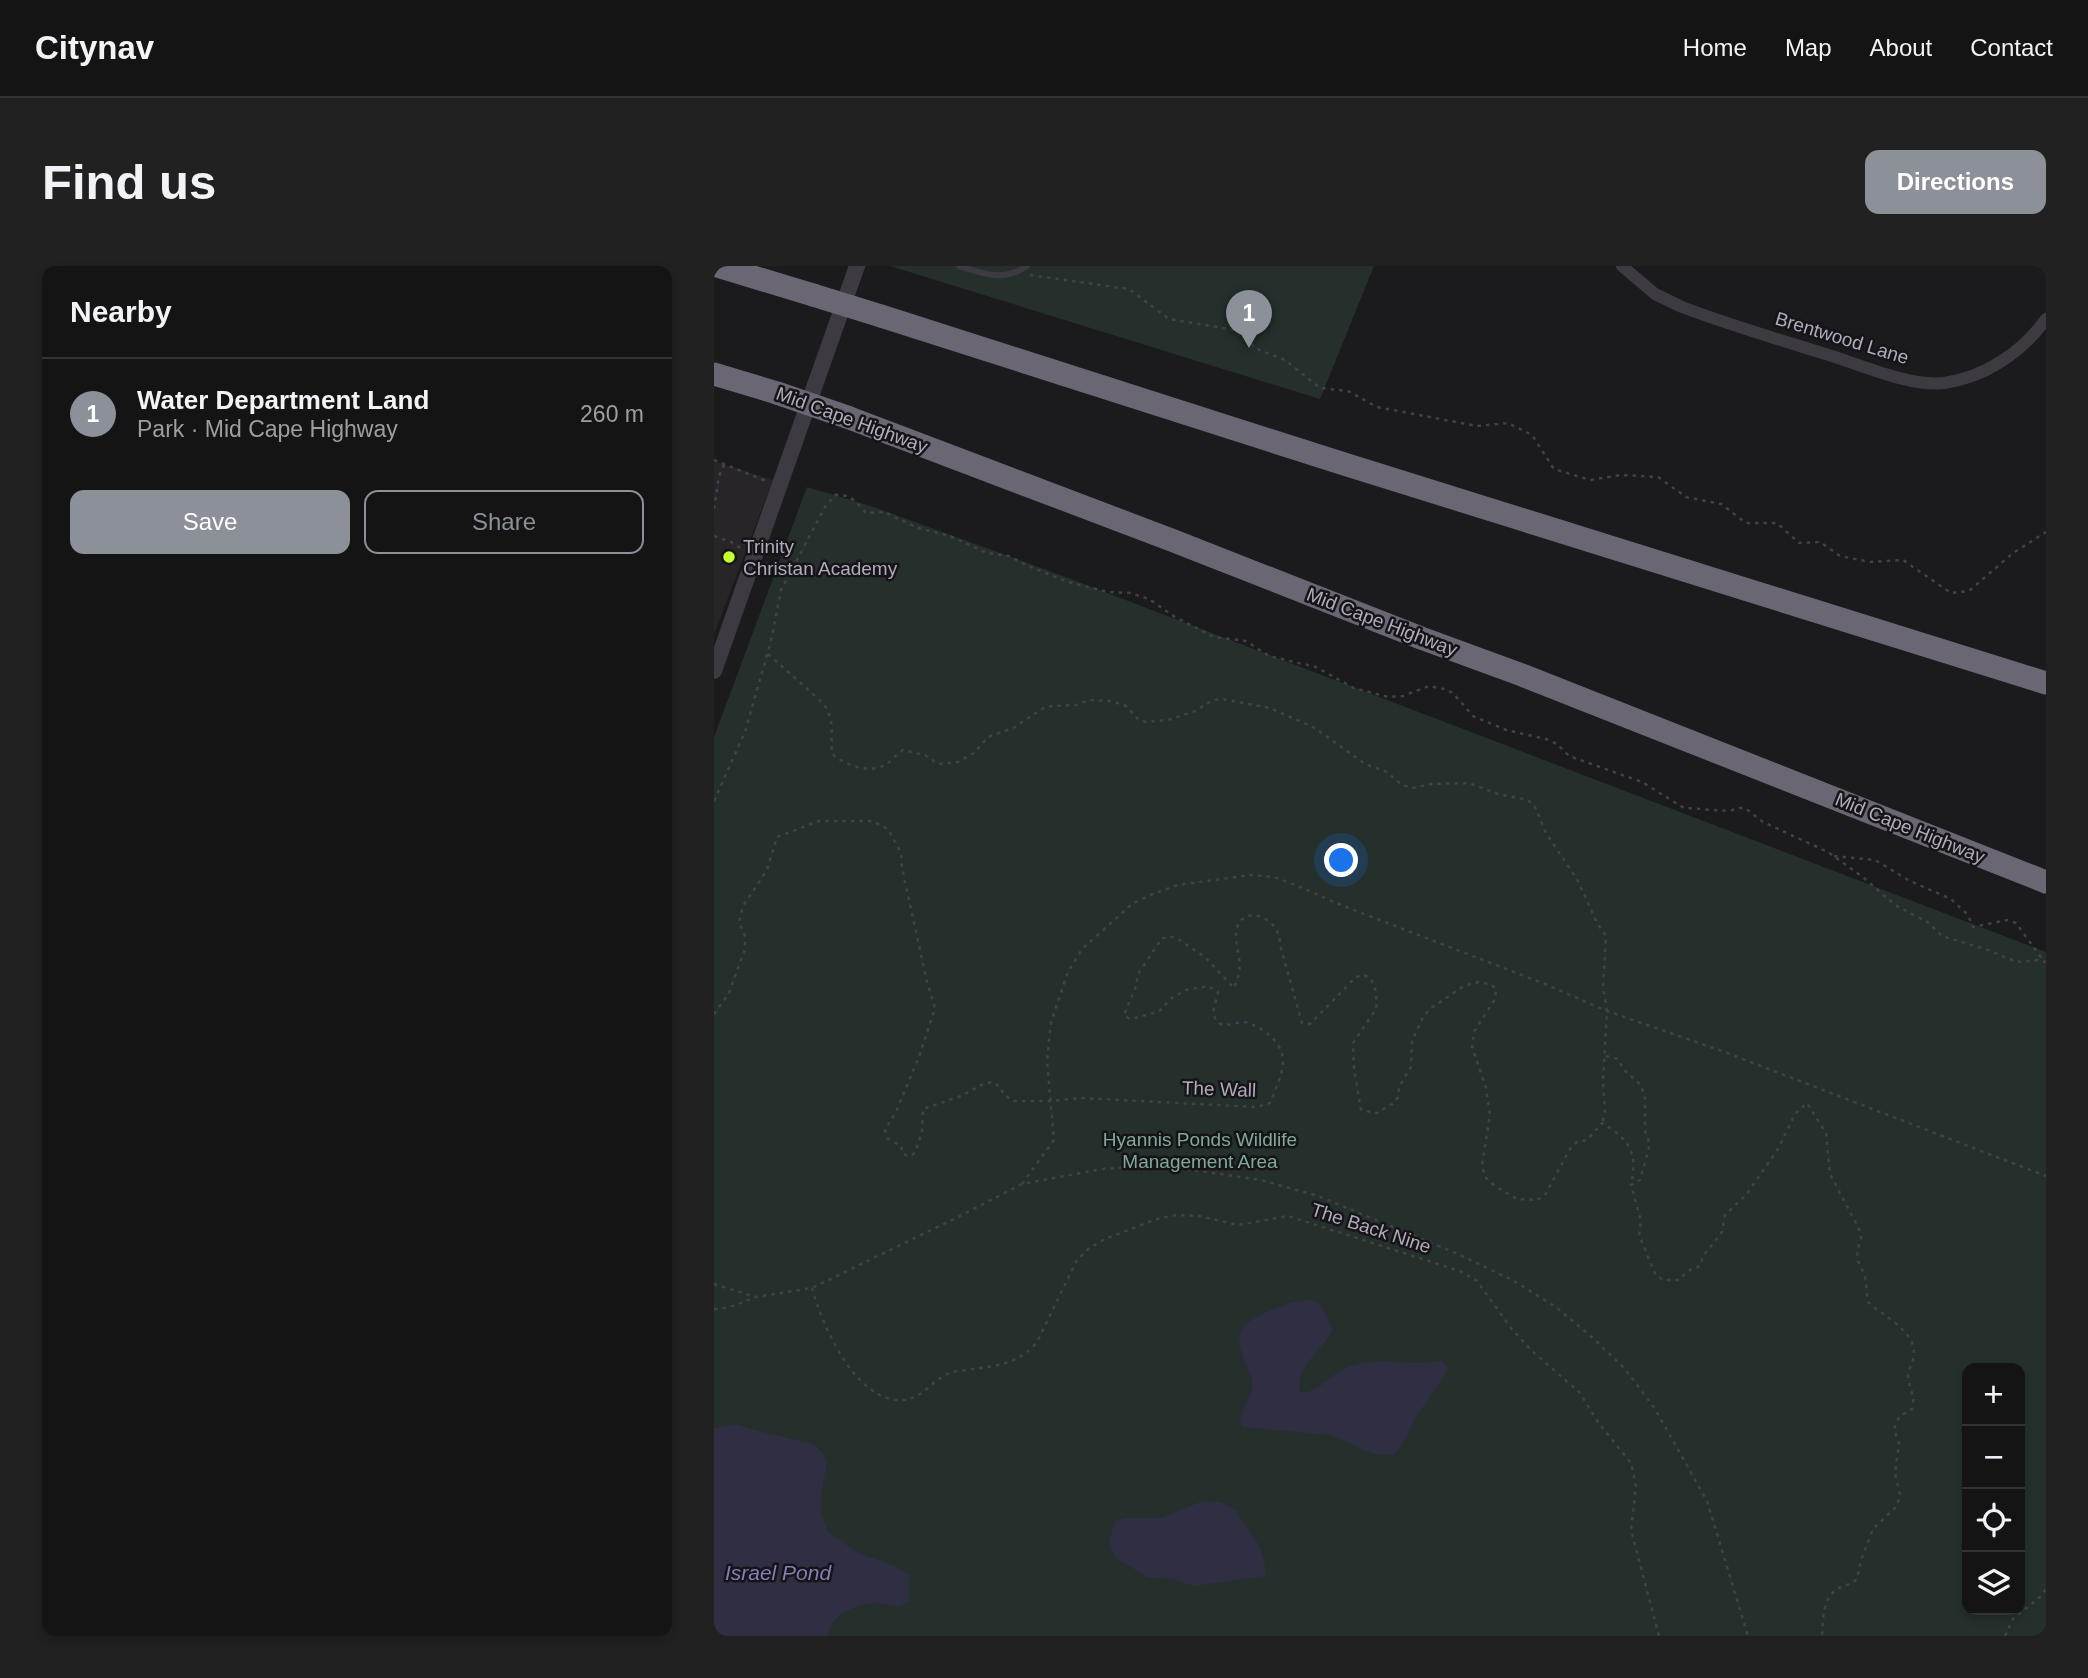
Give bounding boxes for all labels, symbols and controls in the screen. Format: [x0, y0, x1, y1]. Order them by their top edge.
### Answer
text: Citynav [35, 29, 154, 66]
text: Home [1683, 34, 1747, 61]
text: Map [1785, 34, 1832, 61]
text: About [1870, 34, 1932, 61]
text: Contact [1970, 34, 2053, 61]
button: Directions [1865, 150, 2046, 214]
text: Find us [42, 155, 216, 209]
pin: 1 [1226, 290, 1272, 348]
text: Nearby [70, 295, 172, 328]
street label: Brentwood Lane [1773, 308, 1911, 368]
street label: Mid Cape Highway [773, 383, 931, 457]
text: Water Department Land [137, 385, 429, 415]
text: 1 [87, 401, 99, 427]
text: 260 m [580, 401, 644, 427]
text: Park · Mid Cape Highway [137, 416, 398, 442]
button: Save [70, 490, 350, 554]
button: Share [364, 490, 644, 554]
place label: Trinity Christan Academy [743, 536, 898, 579]
marker: Trinity Christan Academy [721, 549, 737, 565]
street label: Mid Cape Highway [1304, 584, 1461, 661]
street label: Mid Cape Highway [1832, 788, 1988, 868]
your location [1324, 843, 1358, 877]
street label: The Wall [1182, 1077, 1256, 1101]
park label: Hyannis Ponds Wildlife Management Area [1103, 1129, 1297, 1172]
street label: The Back Nine [1308, 1199, 1434, 1257]
map controls [1962, 1363, 2025, 1615]
button: + [1962, 1363, 2025, 1426]
button: − [1962, 1426, 2025, 1489]
button: locate [1962, 1489, 2025, 1552]
button: layers [1962, 1552, 2025, 1615]
water label: Israel Pond [725, 1561, 832, 1584]

